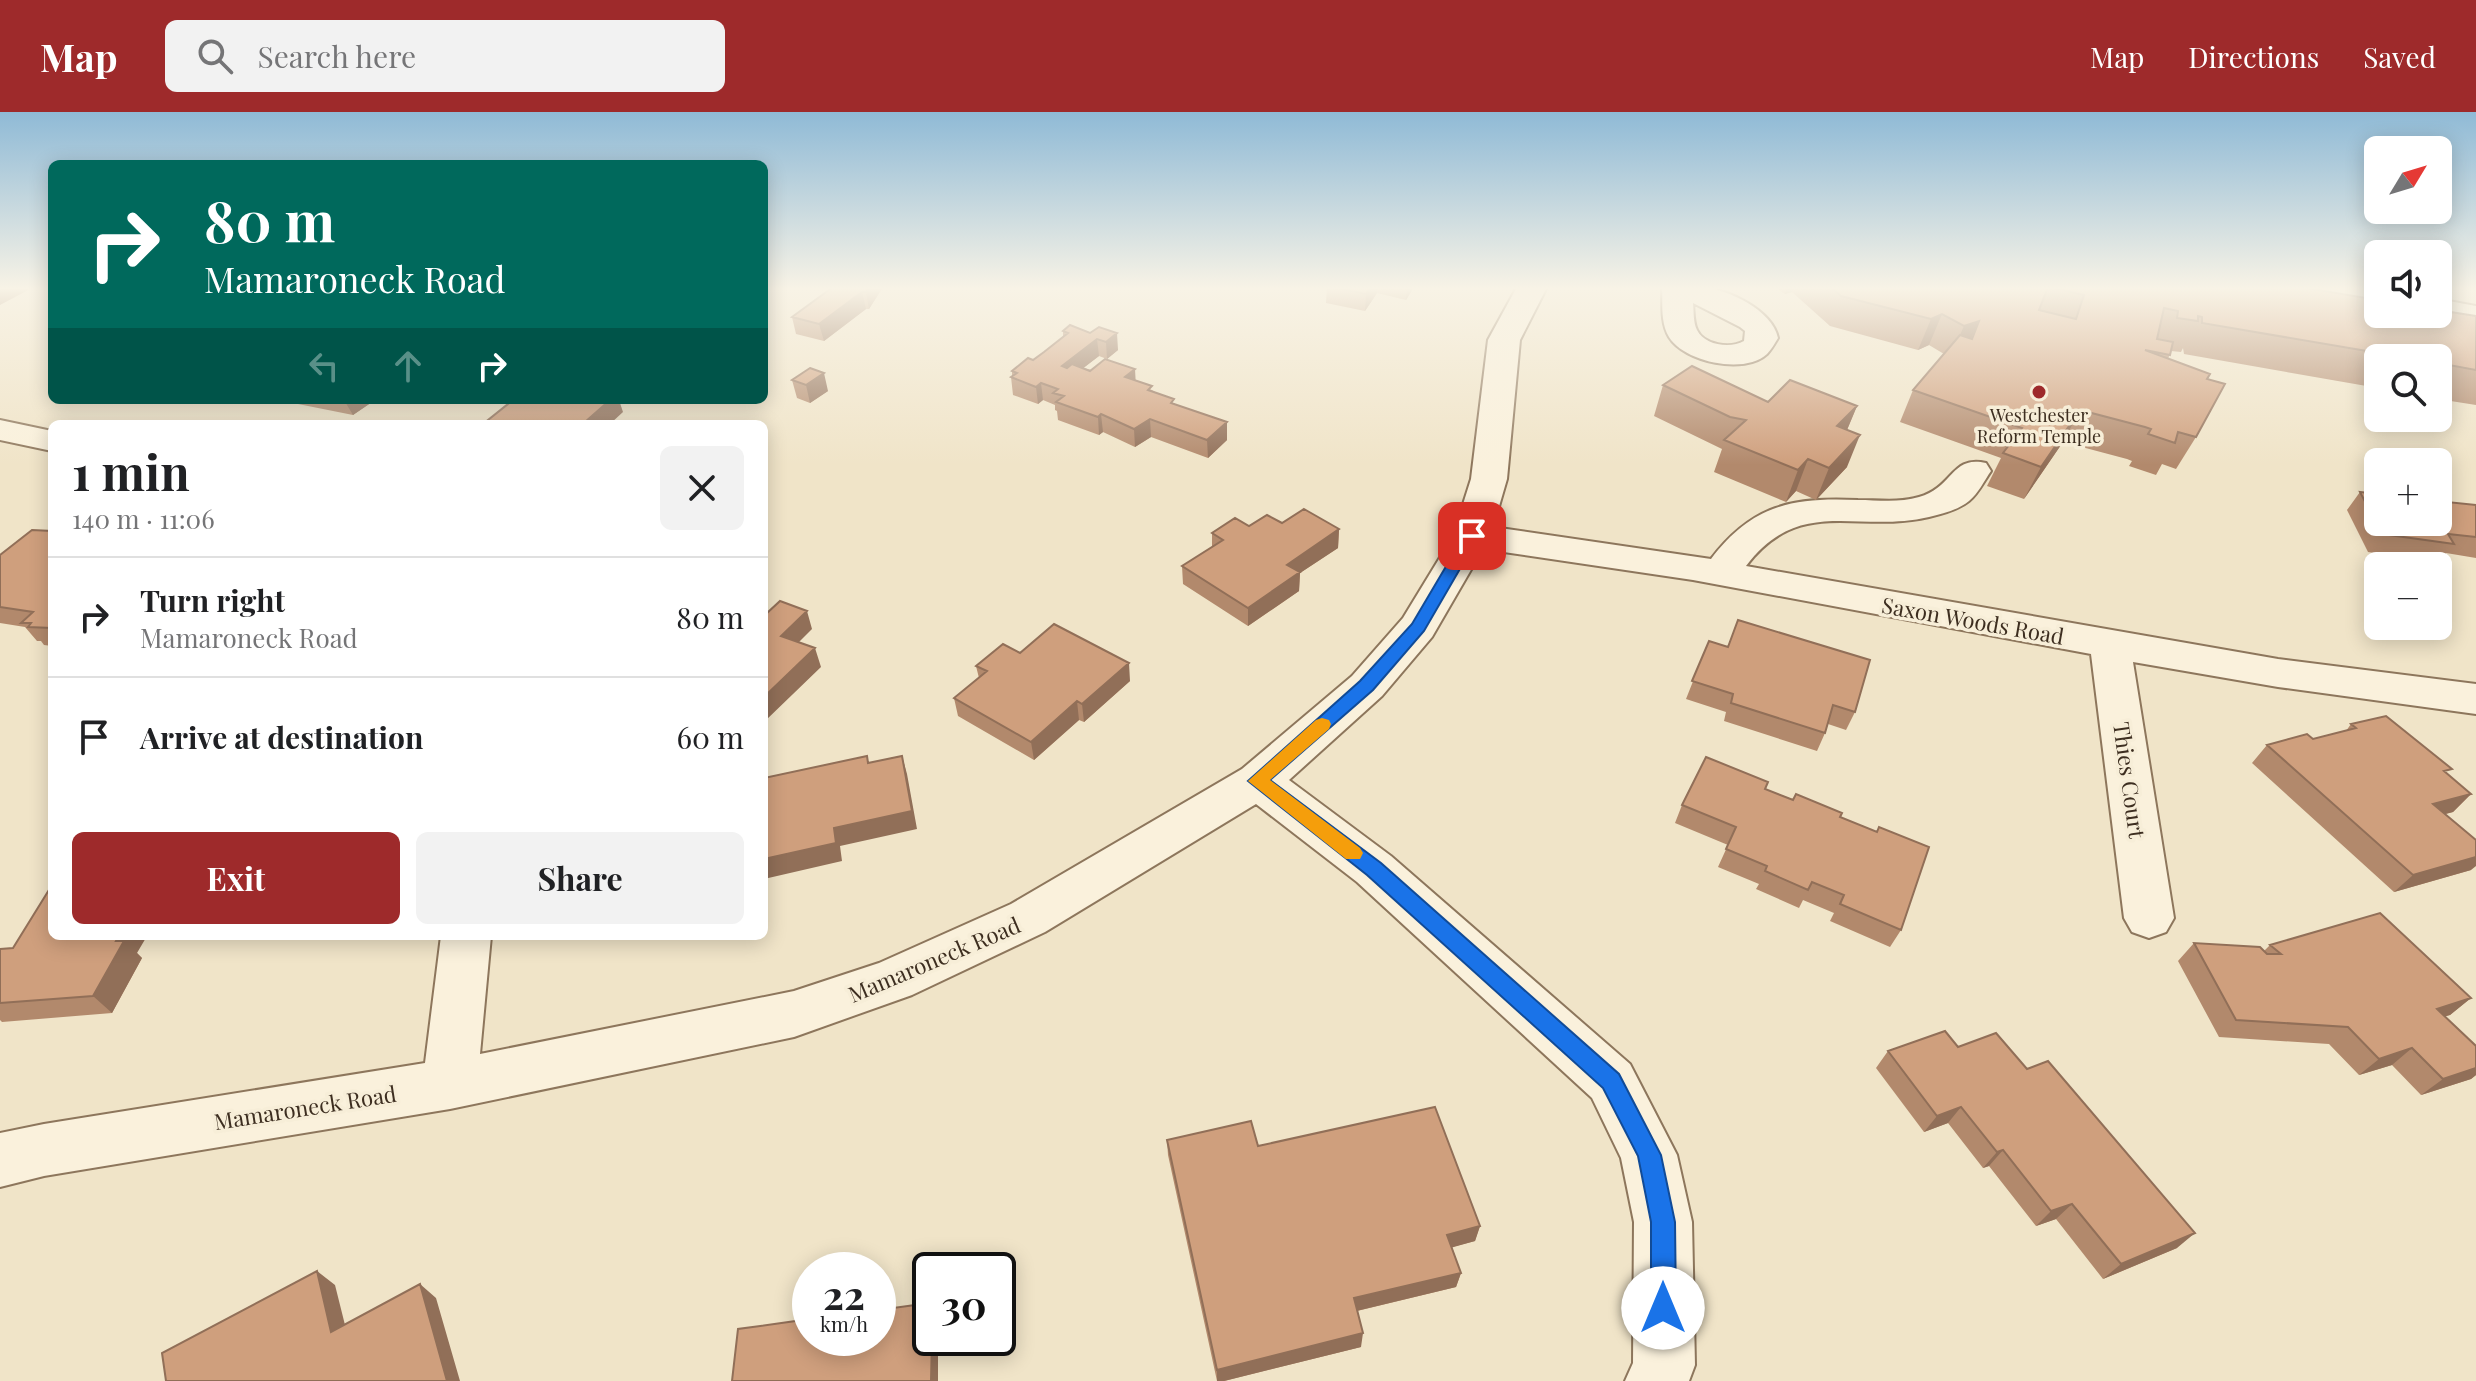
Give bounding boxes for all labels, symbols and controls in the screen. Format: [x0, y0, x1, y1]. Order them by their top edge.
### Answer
search box [165, 20, 725, 92]
text: Map [40, 31, 117, 82]
icon: search [193, 34, 237, 78]
text: Search here [257, 36, 416, 76]
text: Map [2090, 38, 2144, 75]
text: Directions [2188, 38, 2319, 75]
text: Saved [2363, 38, 2436, 75]
north arrow [2364, 136, 2452, 224]
map controls [2364, 136, 2452, 640]
text: 80 m [204, 182, 335, 257]
icon: right [72, 192, 176, 296]
button: sound [2364, 240, 2452, 328]
text: Mamaroneck Road [204, 254, 505, 302]
icon: left [302, 344, 346, 388]
icon: ahead [386, 344, 430, 388]
icon: right [470, 344, 514, 388]
button: search [2364, 344, 2452, 432]
marker: Westchester Reform Temple [2030, 383, 2048, 401]
place label: Westchester Reform Temple [1977, 403, 2101, 448]
text: 1 min [72, 439, 190, 503]
button: close [660, 446, 744, 530]
button: + [2364, 448, 2452, 536]
text: 140 m · 11:06 [72, 501, 215, 536]
pin [1438, 502, 1506, 570]
icon: arrive [1450, 514, 1494, 558]
button: − [2364, 552, 2452, 640]
text: Turn right [140, 580, 285, 620]
street label: Saxon Woods Road [1880, 589, 2067, 651]
icon: right [72, 595, 116, 639]
text: 80 m [676, 597, 744, 637]
text: Mamaroneck Road [140, 620, 358, 655]
icon: arrive [72, 715, 116, 759]
text: Arrive at destination [140, 717, 423, 757]
text: 60 m [676, 717, 744, 757]
street label: Thies Court [2107, 720, 2153, 841]
button: Exit [72, 832, 400, 924]
button: Share [416, 832, 744, 924]
street label: Mamaroneck Road [843, 909, 1025, 1009]
street label: Mamaroneck Road [212, 1078, 399, 1136]
speed limit sign: 30 [912, 1252, 1016, 1356]
position arrow [1621, 1266, 1705, 1350]
text: 22 [823, 1267, 865, 1320]
text: km/h [820, 1310, 868, 1337]

